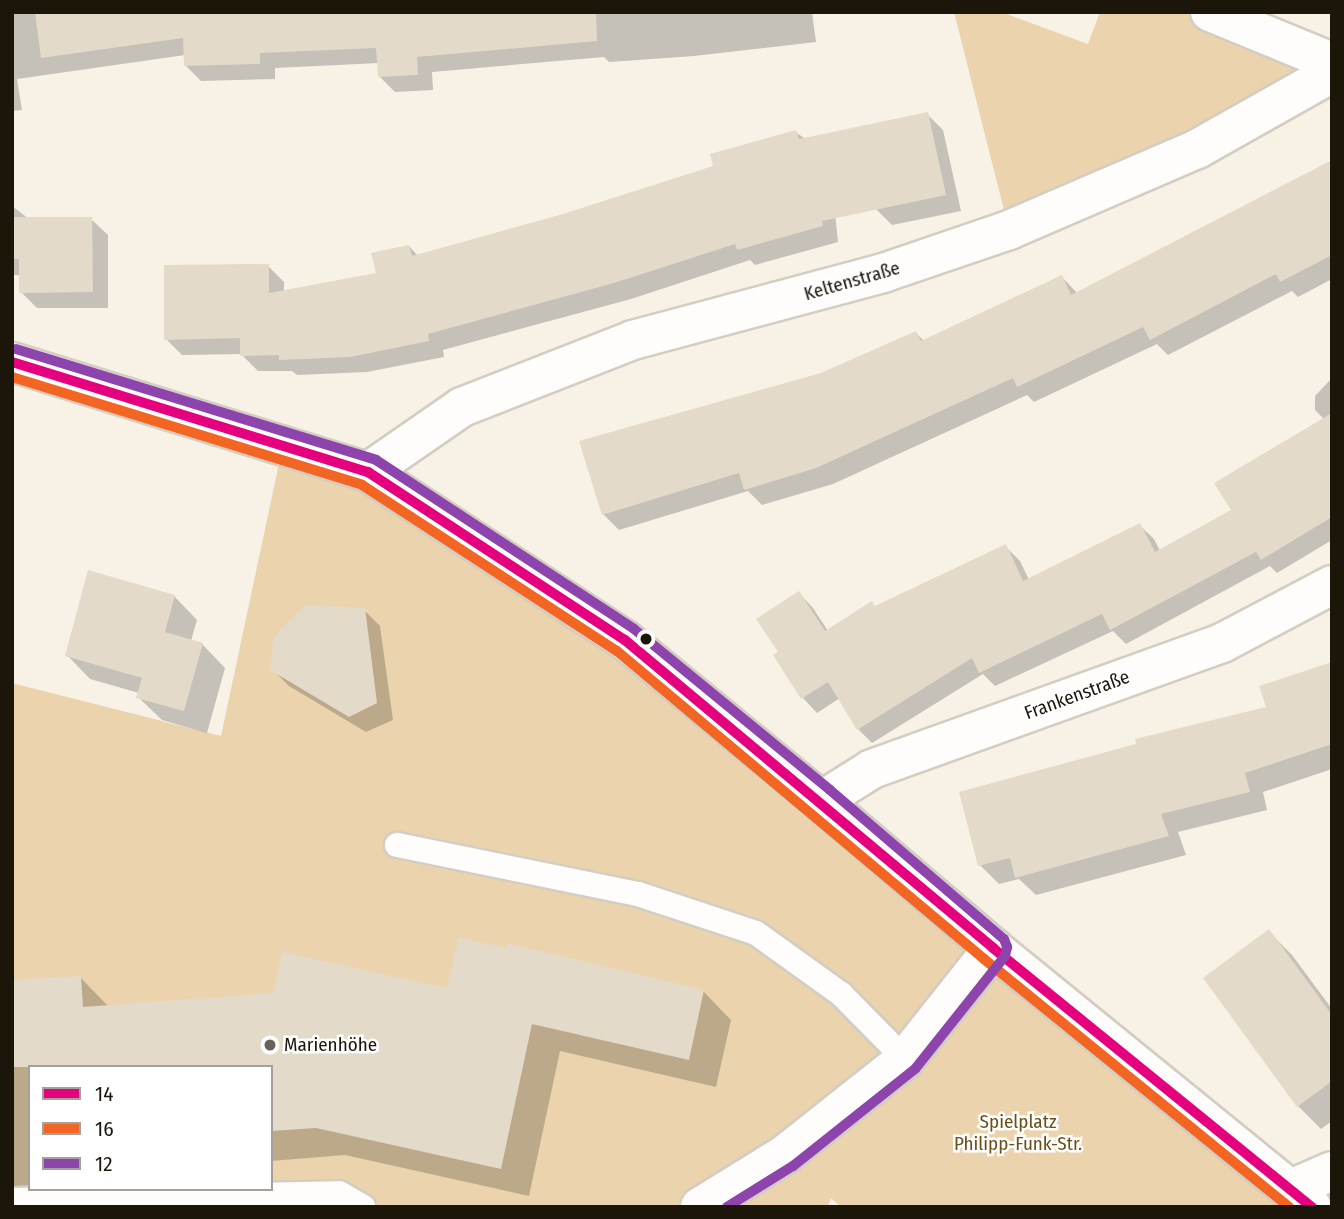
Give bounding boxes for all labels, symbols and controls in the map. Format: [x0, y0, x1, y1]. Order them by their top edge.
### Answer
street label: Keltenstraße [801, 256, 903, 306]
unlabelled marker [639, 632, 653, 646]
street label: Frankenstraße [1021, 665, 1133, 725]
place label: Marienhöhe [284, 1034, 377, 1056]
marker: Marienhöhe [262, 1037, 278, 1053]
legend [28, 1065, 273, 1191]
text: 14 [95, 1081, 113, 1107]
park label: Spielplatz Philipp-Funk-Str. [954, 1111, 1082, 1155]
text: 16 [95, 1116, 114, 1142]
text: 12 [95, 1151, 112, 1177]

